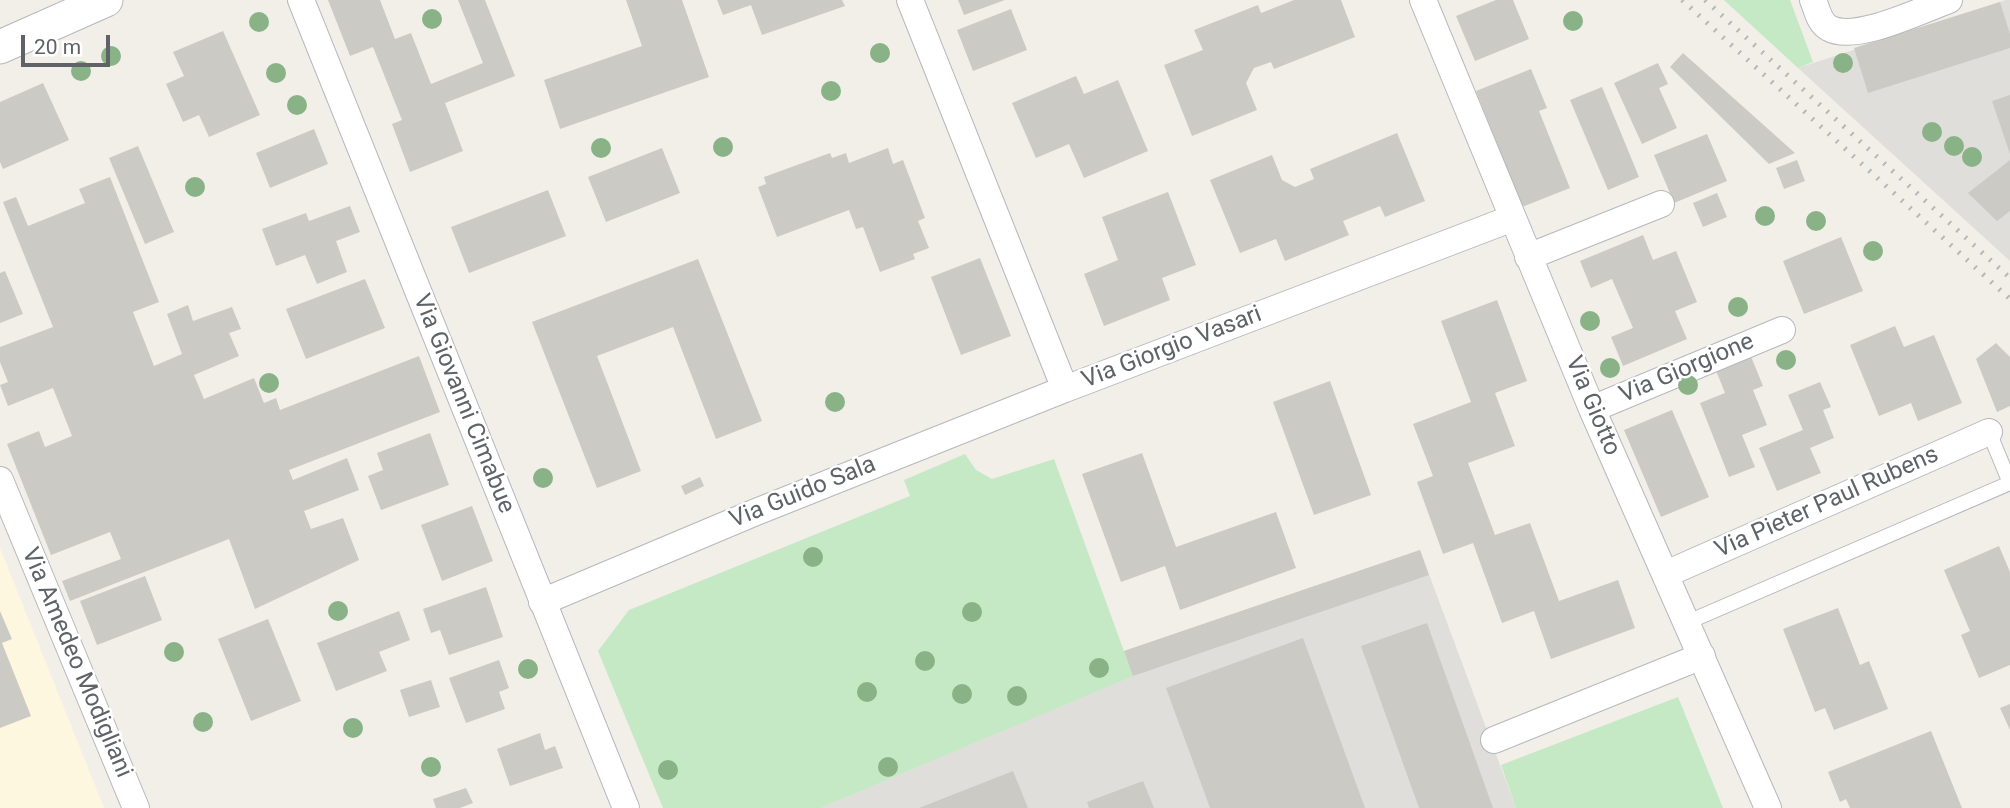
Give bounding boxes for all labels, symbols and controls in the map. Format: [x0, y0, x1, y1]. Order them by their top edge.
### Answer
scale bar [24, 21, 114, 65]
text: 20 m [34, 35, 81, 59]
street label: Via Giovanni Cimabue [406, 290, 520, 518]
street label: Via Giorgio Vasari [1078, 300, 1266, 396]
street label: Via Giorgione [1616, 328, 1758, 410]
street label: Via Giotto [1558, 352, 1626, 460]
street label: Via Pieter Paul Rubens [1711, 441, 1943, 565]
street label: Via Guido Sala [726, 451, 880, 535]
street label: Via Amedeo Modigliani [15, 544, 137, 782]

